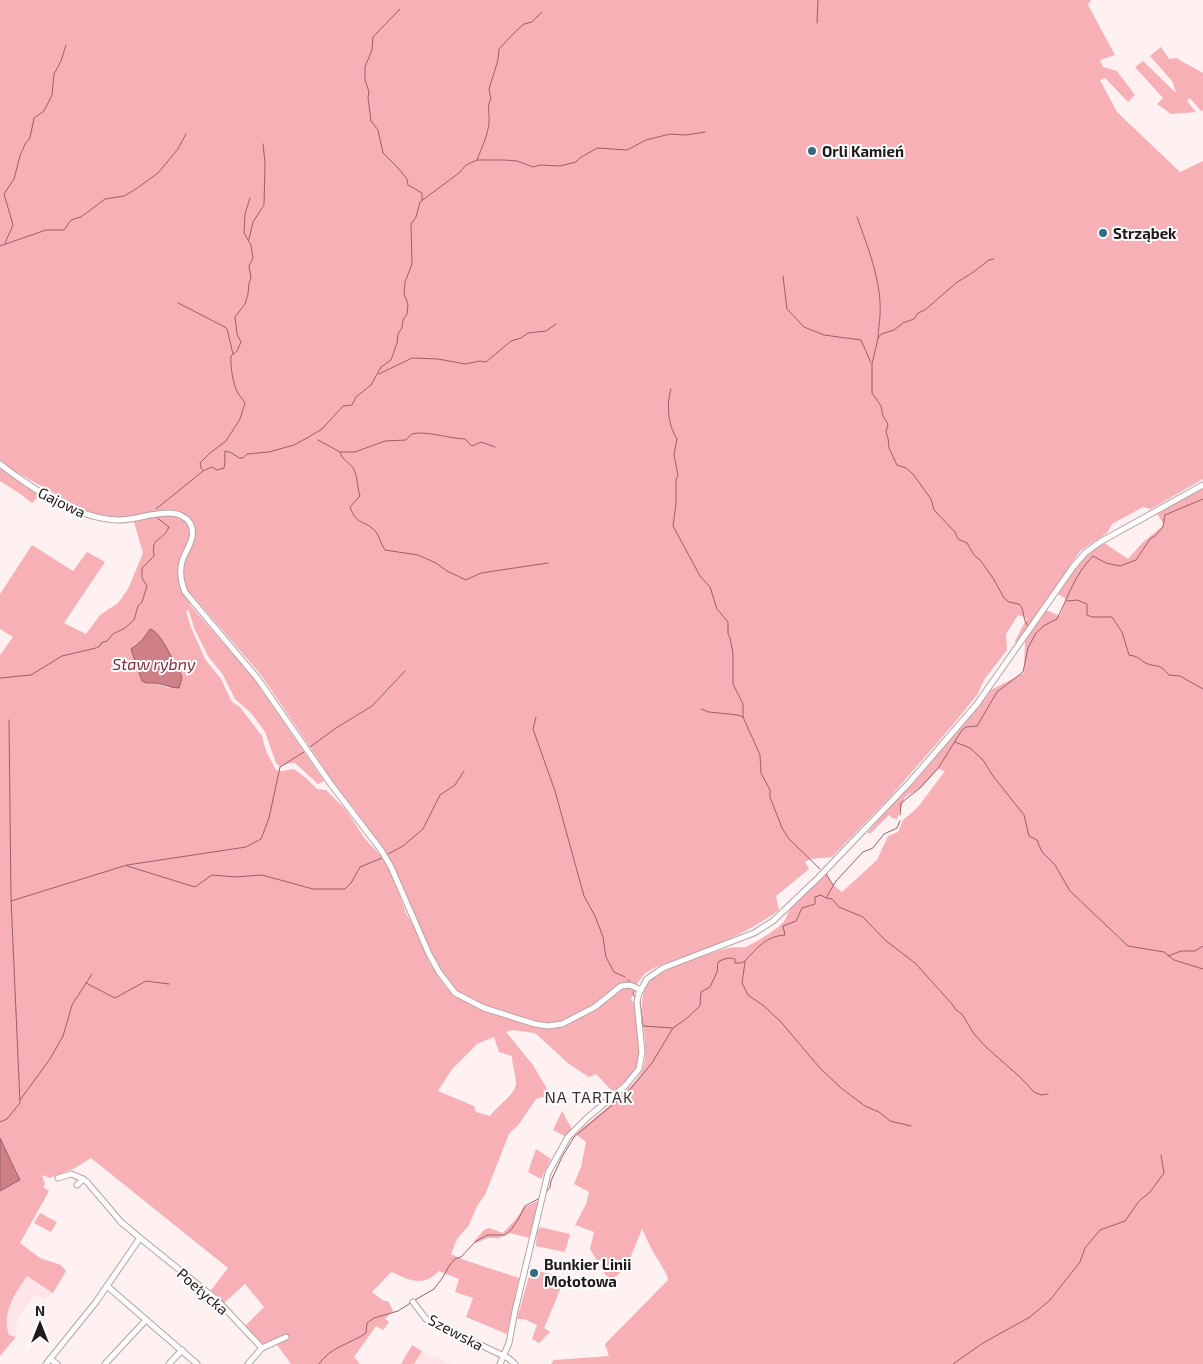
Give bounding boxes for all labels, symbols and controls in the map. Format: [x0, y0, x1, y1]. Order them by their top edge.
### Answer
place label: Orli Kamień [822, 142, 904, 160]
marker: Orli Kamień [806, 145, 818, 157]
place label: Strząbek [1113, 224, 1177, 242]
marker: Strząbek [1097, 227, 1109, 239]
street label: Gajowa [35, 483, 89, 522]
water label: Staw rybny [112, 654, 196, 674]
district label: NA TARTAK [545, 1087, 633, 1106]
place label: Bunkier Linii Mołotowa [544, 1255, 631, 1290]
street label: Poetycka [174, 1264, 232, 1318]
marker: Bunkier Linii Mołotowa [528, 1267, 540, 1279]
north arrow [15, 1299, 65, 1349]
text: N [35, 1302, 45, 1319]
street label: Szewska [425, 1310, 487, 1354]

